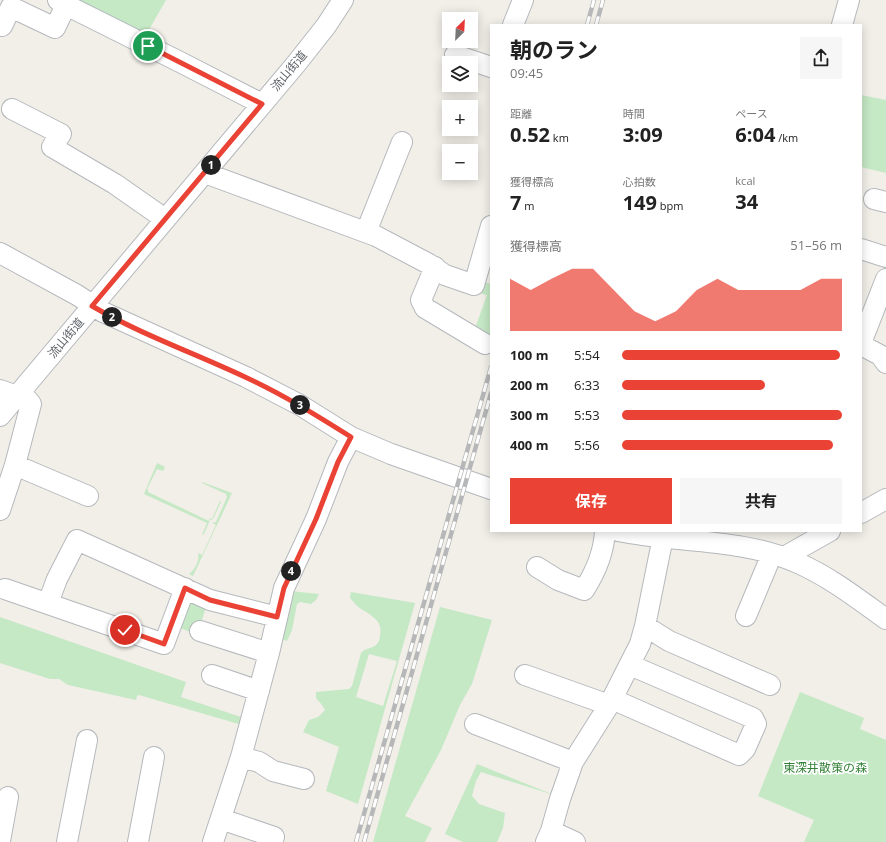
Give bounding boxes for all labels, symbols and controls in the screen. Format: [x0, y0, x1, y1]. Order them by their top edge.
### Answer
north arrow [442, 12, 478, 48]
map controls [442, 12, 478, 180]
pin [131, 29, 165, 63]
text: 朝のラン [510, 34, 598, 64]
icon: arrive [137, 35, 159, 57]
button: share [800, 37, 842, 79]
street label: 流山街道 [267, 47, 311, 95]
button: layers [442, 56, 478, 92]
text: 09:45 [510, 64, 543, 82]
button: + [442, 100, 478, 136]
text: 距離 [510, 106, 532, 121]
text: 時間 [623, 106, 645, 121]
text: ペース [735, 106, 768, 121]
text: 0.52 [510, 121, 550, 148]
text: 3:09 [623, 121, 663, 148]
text: 6:04 [735, 121, 775, 148]
text: km [550, 130, 569, 145]
text: /km [775, 130, 798, 145]
button: − [442, 144, 478, 180]
pin: 1 [201, 155, 221, 175]
text: 1 [208, 157, 214, 172]
text: kcal [735, 173, 755, 188]
text: 獲得標高 [510, 174, 554, 189]
text: 心拍数 [623, 174, 656, 189]
text: 34 [735, 188, 758, 215]
text: 7 [510, 189, 521, 216]
text: 149 [623, 189, 657, 216]
text: m [521, 198, 534, 213]
text: bpm [657, 198, 683, 213]
text: 51–56 m [790, 236, 842, 254]
text: 獲得標高 [510, 237, 562, 255]
pin: 2 [102, 307, 122, 327]
text: 2 [109, 309, 115, 324]
street label: 流山街道 [44, 314, 88, 362]
text: 100 m [510, 346, 548, 364]
text: 5:54 [574, 346, 600, 364]
text: 200 m [510, 376, 548, 394]
text: 6:33 [574, 376, 600, 394]
pin: 3 [290, 395, 310, 415]
text: 3 [297, 397, 303, 412]
text: 300 m [510, 406, 548, 424]
text: 5:53 [574, 406, 600, 424]
text: 400 m [510, 436, 548, 454]
text: 5:56 [574, 436, 600, 454]
button: 保存 [510, 478, 672, 524]
button: 共有 [680, 478, 842, 524]
pin: 4 [281, 561, 301, 581]
text: 4 [288, 563, 294, 578]
pin [108, 613, 142, 647]
icon: check [114, 619, 136, 641]
park label: 東深井散策の森 [783, 759, 867, 776]

